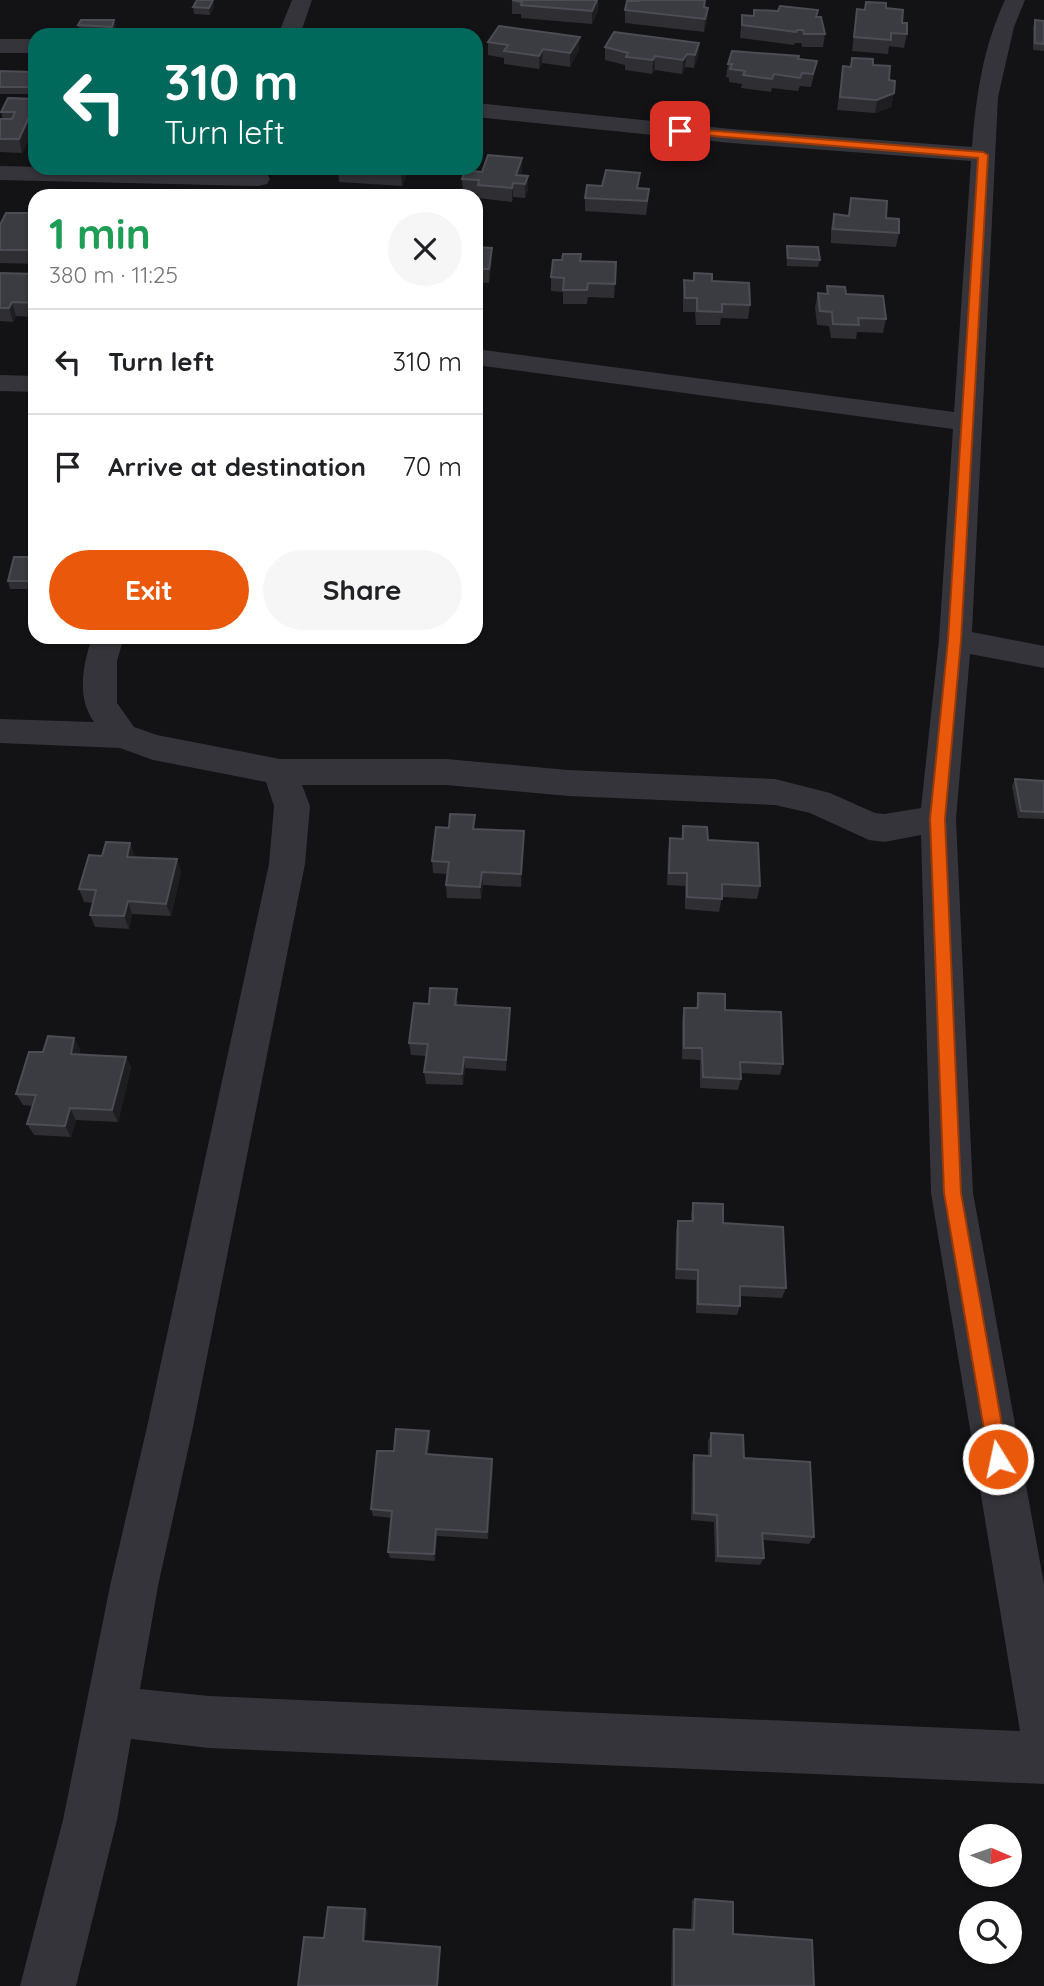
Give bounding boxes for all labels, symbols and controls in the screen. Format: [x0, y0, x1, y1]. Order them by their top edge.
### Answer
text: 310 m [164, 51, 298, 112]
icon: left [49, 56, 140, 147]
pin [650, 101, 710, 161]
text: Turn left [164, 112, 285, 152]
icon: arrive [661, 112, 699, 150]
text: 1 min [49, 207, 151, 260]
button: close [388, 212, 462, 286]
text: 380 m · 11:25 [49, 260, 178, 289]
icon: left [49, 343, 87, 381]
text: Turn left [108, 345, 215, 378]
text: 310 m [392, 345, 462, 378]
icon: arrive [49, 448, 87, 486]
text: Arrive at destination [108, 450, 366, 483]
text: 70 m [402, 450, 462, 483]
button: Exit [49, 550, 249, 630]
button: Share [263, 550, 462, 630]
position arrow [961, 1422, 1035, 1496]
north arrow [959, 1824, 1022, 1886]
map controls [959, 1824, 1022, 1964]
button: search [959, 1901, 1022, 1964]

